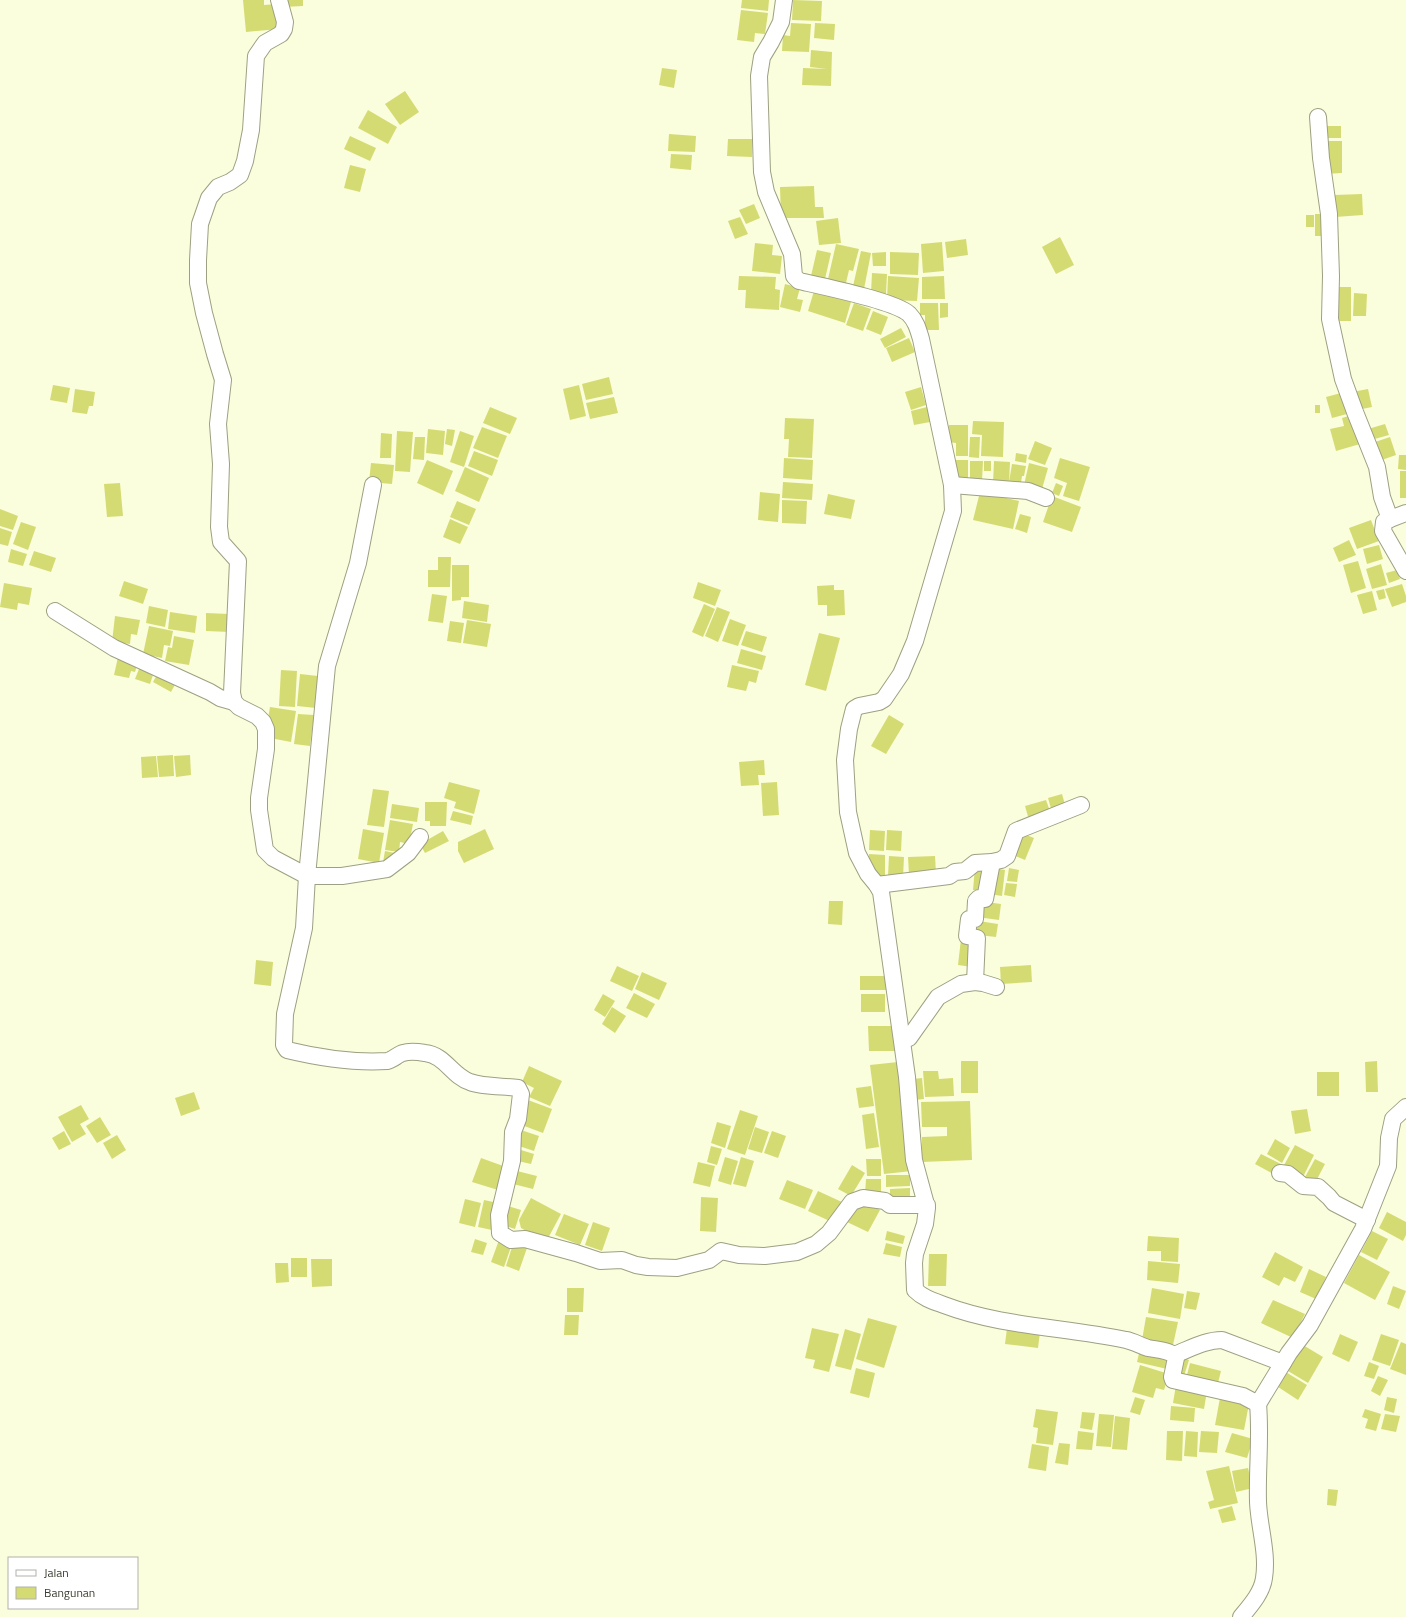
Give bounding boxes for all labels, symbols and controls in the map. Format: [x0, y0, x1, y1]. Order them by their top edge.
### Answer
legend [8, 1557, 138, 1609]
text: Jalan [44, 1563, 69, 1582]
text: Bangunan [44, 1583, 95, 1602]

